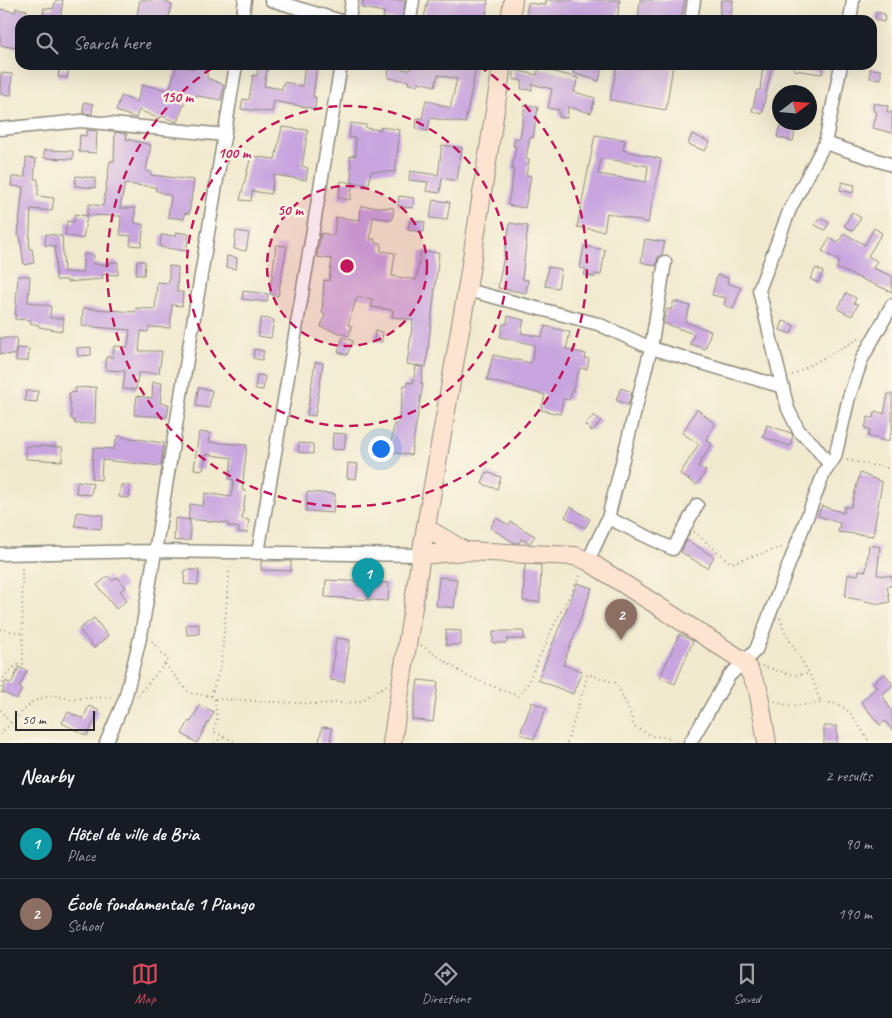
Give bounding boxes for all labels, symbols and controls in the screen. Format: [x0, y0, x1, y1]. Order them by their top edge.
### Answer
search box [15, 15, 877, 70]
icon: search [33, 29, 61, 57]
text: Search here [73, 31, 150, 55]
north arrow [772, 85, 817, 130]
text: 150 m [161, 88, 195, 107]
text: 100 m [218, 144, 252, 163]
text: 50 m [277, 201, 304, 220]
centre of rings [338, 257, 356, 275]
your location [368, 436, 394, 462]
pin: 1 [352, 558, 384, 599]
pin: 2 [605, 599, 637, 640]
scale bar [15, 708, 95, 731]
text: 50 m [22, 711, 46, 728]
text: Nearby [20, 763, 73, 789]
text: 2 results [825, 766, 872, 786]
text: Hôtel de ville de Bria [67, 822, 199, 846]
text: 1 [32, 834, 40, 854]
text: 90 m [845, 834, 872, 854]
text: Place [67, 846, 95, 866]
text: École fondamentale 1 Piango [67, 892, 254, 916]
text: 2 [32, 904, 40, 924]
text: 190 m [838, 904, 872, 924]
text: School [67, 916, 101, 936]
tab: Map [131, 960, 159, 1007]
tab: Directions [422, 960, 470, 1007]
tab: Saved [733, 960, 761, 1007]

